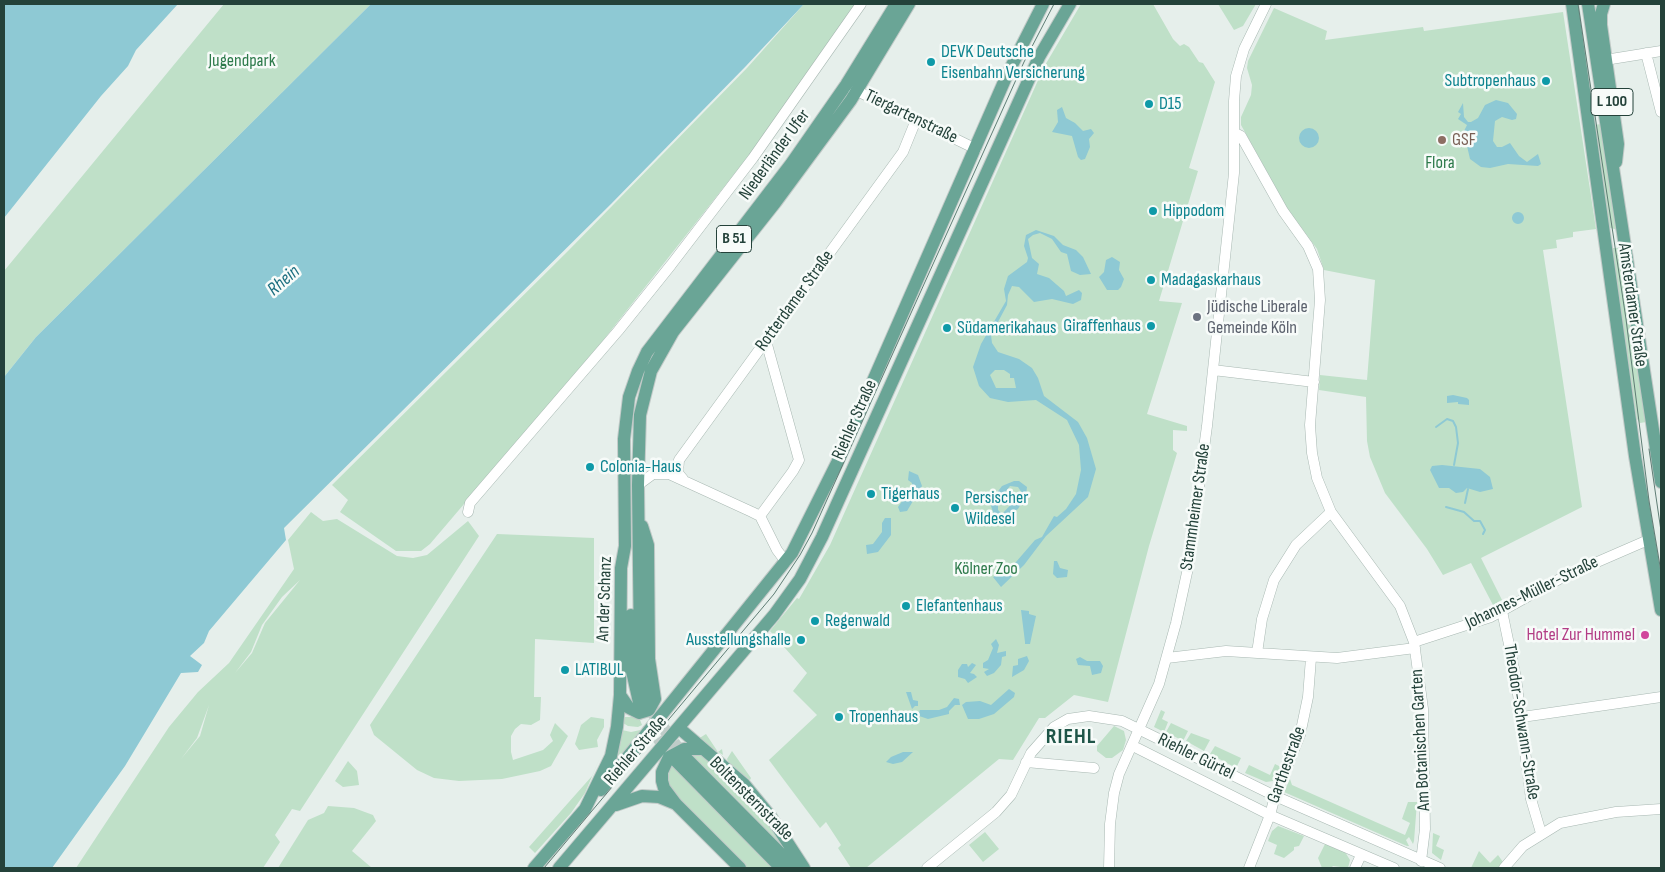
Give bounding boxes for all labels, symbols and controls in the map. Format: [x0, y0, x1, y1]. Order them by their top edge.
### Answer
place label: DEVK Deutsche Eisenbahn Versicherung [941, 41, 1085, 84]
park label: Jugendpark [208, 50, 276, 72]
marker: DEVK Deutsche Eisenbahn Versicherung [925, 56, 937, 68]
place label: Subtropenhaus [1444, 70, 1536, 92]
marker: Subtropenhaus [1540, 75, 1552, 87]
street label: Tiergartenstraße [861, 85, 961, 149]
road number: L 100 [1591, 88, 1633, 115]
place label: D15 [1159, 93, 1181, 115]
marker: D15 [1143, 98, 1155, 110]
street label: Niederländer Ufer [735, 106, 815, 204]
place label: GSF [1452, 129, 1476, 151]
marker: GSF [1436, 134, 1448, 146]
park label: Flora [1425, 152, 1455, 174]
place label: Hippodom [1163, 200, 1224, 222]
marker: Hippodom [1147, 205, 1159, 217]
road number: B 51 [716, 225, 752, 252]
street label: Amsterdamer Straße [1613, 242, 1651, 368]
street label: Rotterdamer Straße [751, 246, 839, 356]
water label: Rhein [263, 261, 305, 301]
place label: Madagaskarhaus [1161, 269, 1261, 291]
marker: Madagaskarhaus [1145, 274, 1157, 286]
place label: Jüdische Liberale Gemeinde Köln [1207, 296, 1308, 338]
marker: Jüdische Liberale Gemeinde Köln [1191, 311, 1203, 323]
place label: Giraffenhaus [1063, 315, 1141, 337]
place label: Südamerikahaus [957, 317, 1056, 339]
marker: Giraffenhaus [1145, 320, 1157, 332]
marker: Südamerikahaus [941, 322, 953, 334]
street label: Riehler Straße [828, 377, 882, 463]
street label: Stammheimer Straße [1176, 442, 1216, 572]
place label: Colonia-Haus [600, 456, 682, 478]
marker: Colonia-Haus [584, 461, 596, 473]
place label: Tigerhaus [881, 483, 940, 505]
place label: Persischer Wildesel [965, 487, 1028, 530]
marker: Tigerhaus [865, 488, 877, 500]
marker: Persischer Wildesel [949, 502, 961, 514]
street label: Johannes-Müller-Straße [1462, 552, 1602, 634]
street label: An der Schanz [593, 556, 617, 642]
park label: Kölner Zoo [954, 558, 1018, 580]
place label: Elefantenhaus [916, 595, 1003, 617]
marker: Elefantenhaus [900, 600, 912, 612]
place label: Regenwald [825, 610, 890, 632]
marker: Regenwald [809, 615, 821, 627]
place label: Hotel Zur Hummel [1526, 624, 1635, 646]
place label: Ausstellungshalle [686, 629, 791, 651]
marker: Hotel Zur Hummel [1639, 629, 1651, 641]
marker: Ausstellungshalle [795, 634, 807, 646]
street label: Theodor-Schwann-Straße [1498, 643, 1544, 801]
place label: LATIBUL [575, 659, 623, 681]
marker: LATIBUL [559, 664, 571, 676]
street label: Am Botanischen Garten [1406, 669, 1436, 811]
place label: Tropenhaus [849, 706, 918, 728]
marker: Tropenhaus [833, 711, 845, 723]
street label: Riehler Straße [600, 712, 672, 790]
district label: RIEHL [1045, 724, 1097, 750]
street label: Garthestraße [1263, 724, 1311, 806]
street label: Riehler Gürtel [1154, 729, 1238, 785]
street label: Boltensternstraße [705, 753, 797, 845]

